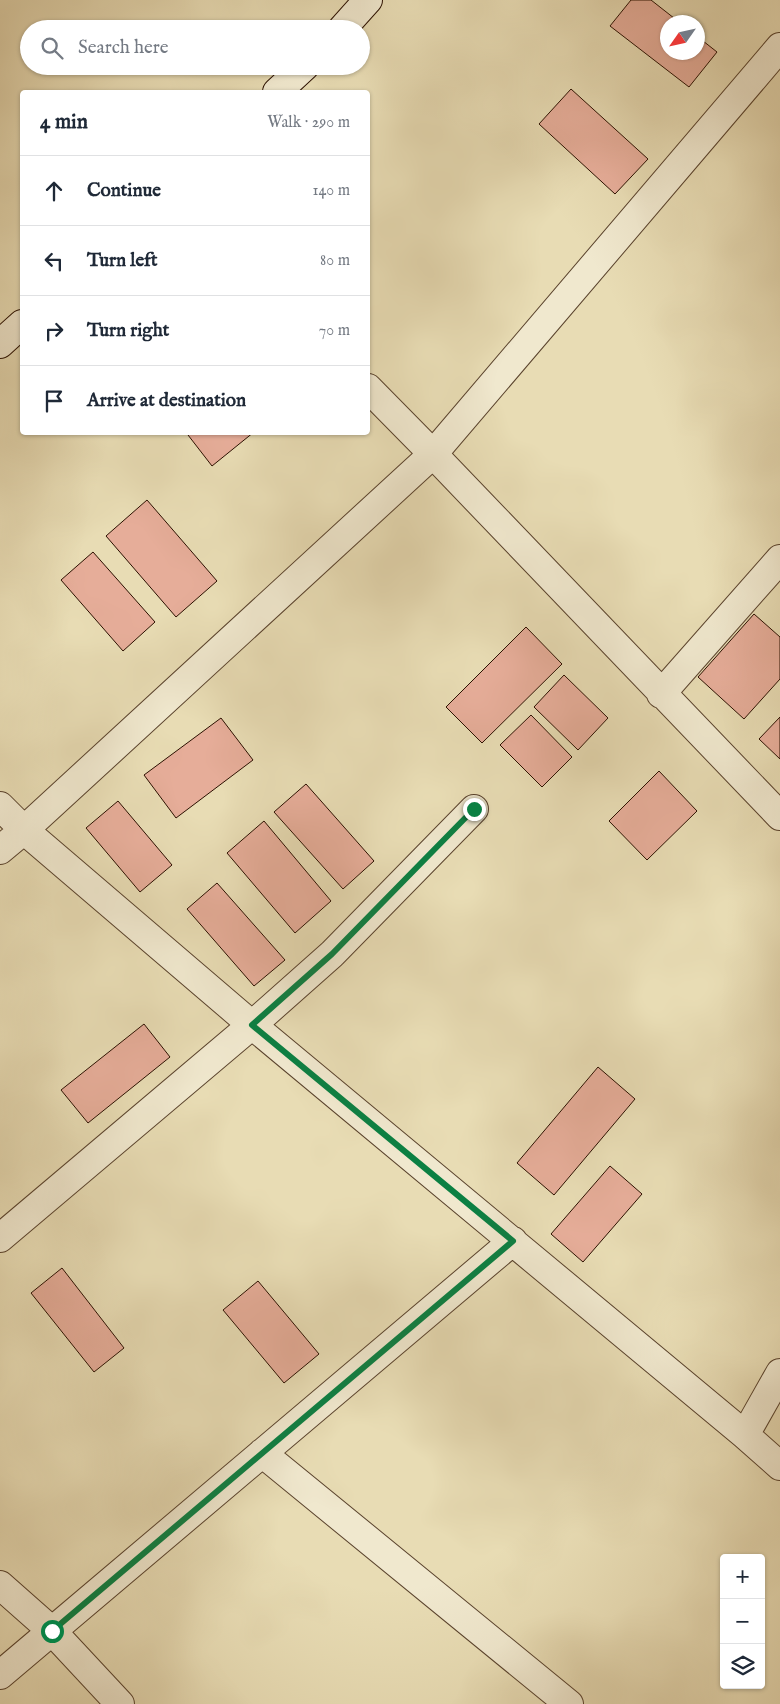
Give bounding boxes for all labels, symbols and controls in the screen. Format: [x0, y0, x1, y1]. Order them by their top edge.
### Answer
north arrow [660, 15, 705, 60]
search box [20, 20, 370, 75]
icon: search [38, 34, 66, 62]
text: Search here [78, 36, 169, 60]
text: 4 min [40, 109, 88, 136]
text: Walk · 290 m [267, 113, 350, 133]
icon: ahead [40, 177, 68, 205]
text: Continue [87, 179, 161, 203]
text: 140 m [312, 181, 350, 201]
icon: left [40, 247, 68, 275]
text: Turn left [87, 249, 158, 273]
text: 80 m [320, 251, 350, 271]
icon: right [40, 317, 68, 345]
text: Turn right [87, 319, 169, 343]
text: 70 m [319, 321, 350, 341]
icon: arrive [40, 387, 68, 415]
text: Arrive at destination [87, 389, 246, 413]
route end [463, 798, 486, 821]
map controls [720, 1554, 765, 1689]
button: + [720, 1554, 765, 1599]
button: − [720, 1599, 765, 1644]
route start [41, 1620, 64, 1643]
button: layers [720, 1644, 765, 1689]

